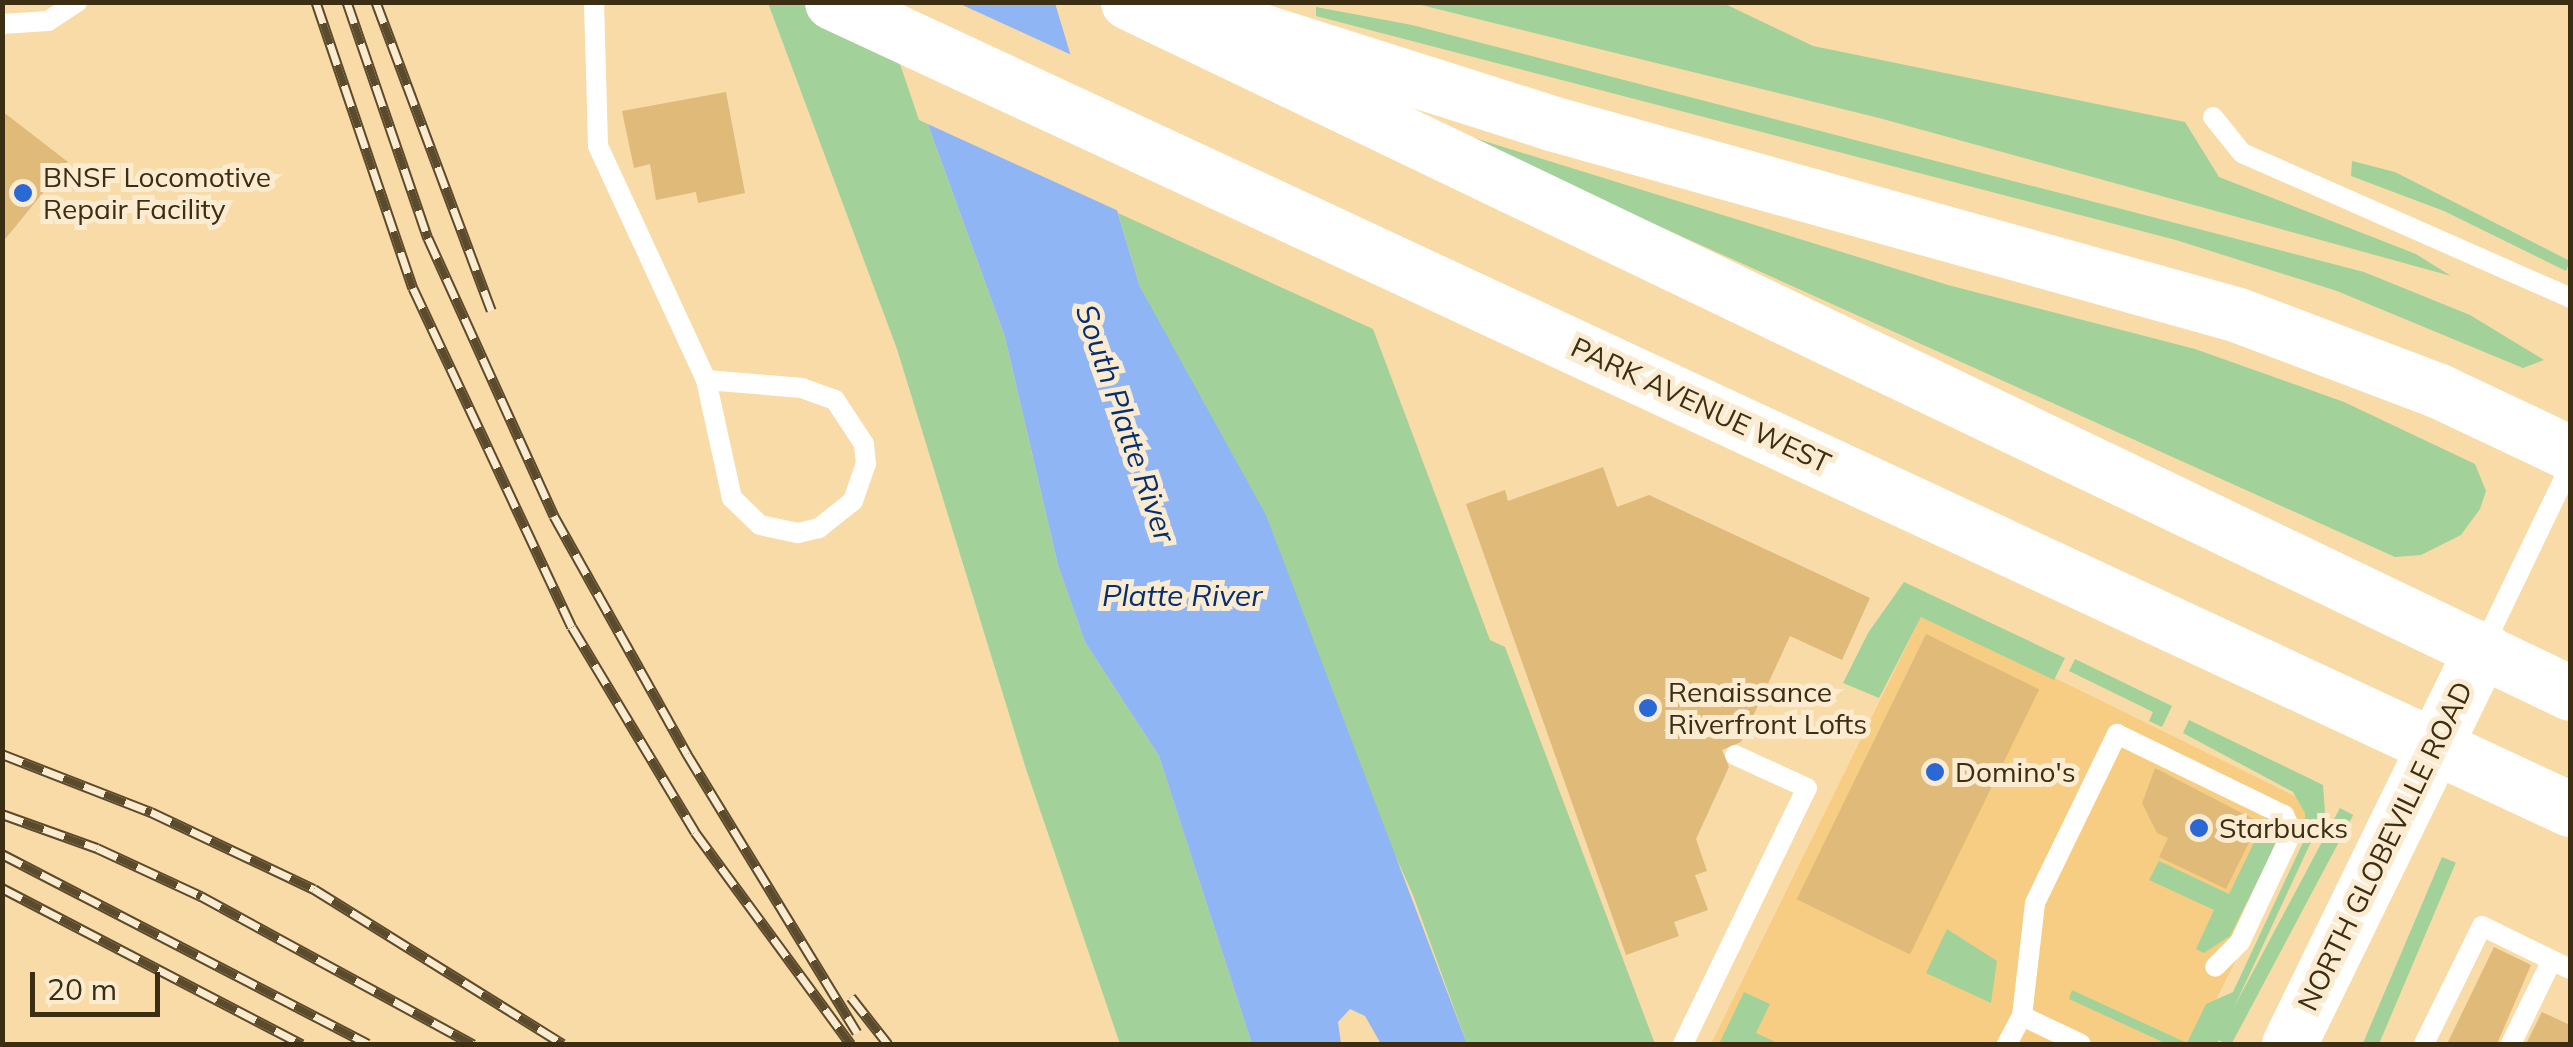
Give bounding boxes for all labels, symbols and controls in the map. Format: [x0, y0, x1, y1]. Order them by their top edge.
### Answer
place label: BNSF Locomotive Repair Facility [43, 160, 271, 226]
marker: BNSF Locomotive Repair Facility [12, 182, 34, 204]
water label: South Platte River [1068, 299, 1184, 547]
street label: PARK AVENUE WEST [1566, 330, 1836, 480]
water label: Platte River [1102, 577, 1262, 613]
place label: Renaissance Riverfront Lofts [1668, 675, 1867, 741]
street label: NORTH GLOBEVILLE ROAD [2291, 676, 2479, 1016]
marker: Renaissance Riverfront Lofts [1637, 697, 1659, 719]
place label: Domino's [1955, 755, 2076, 789]
marker: Domino's [1924, 761, 1946, 783]
place label: Starbucks [2219, 811, 2348, 845]
marker: Starbucks [2188, 817, 2210, 839]
scale bar [35, 952, 165, 1014]
text: 20 m [47, 970, 117, 1008]

